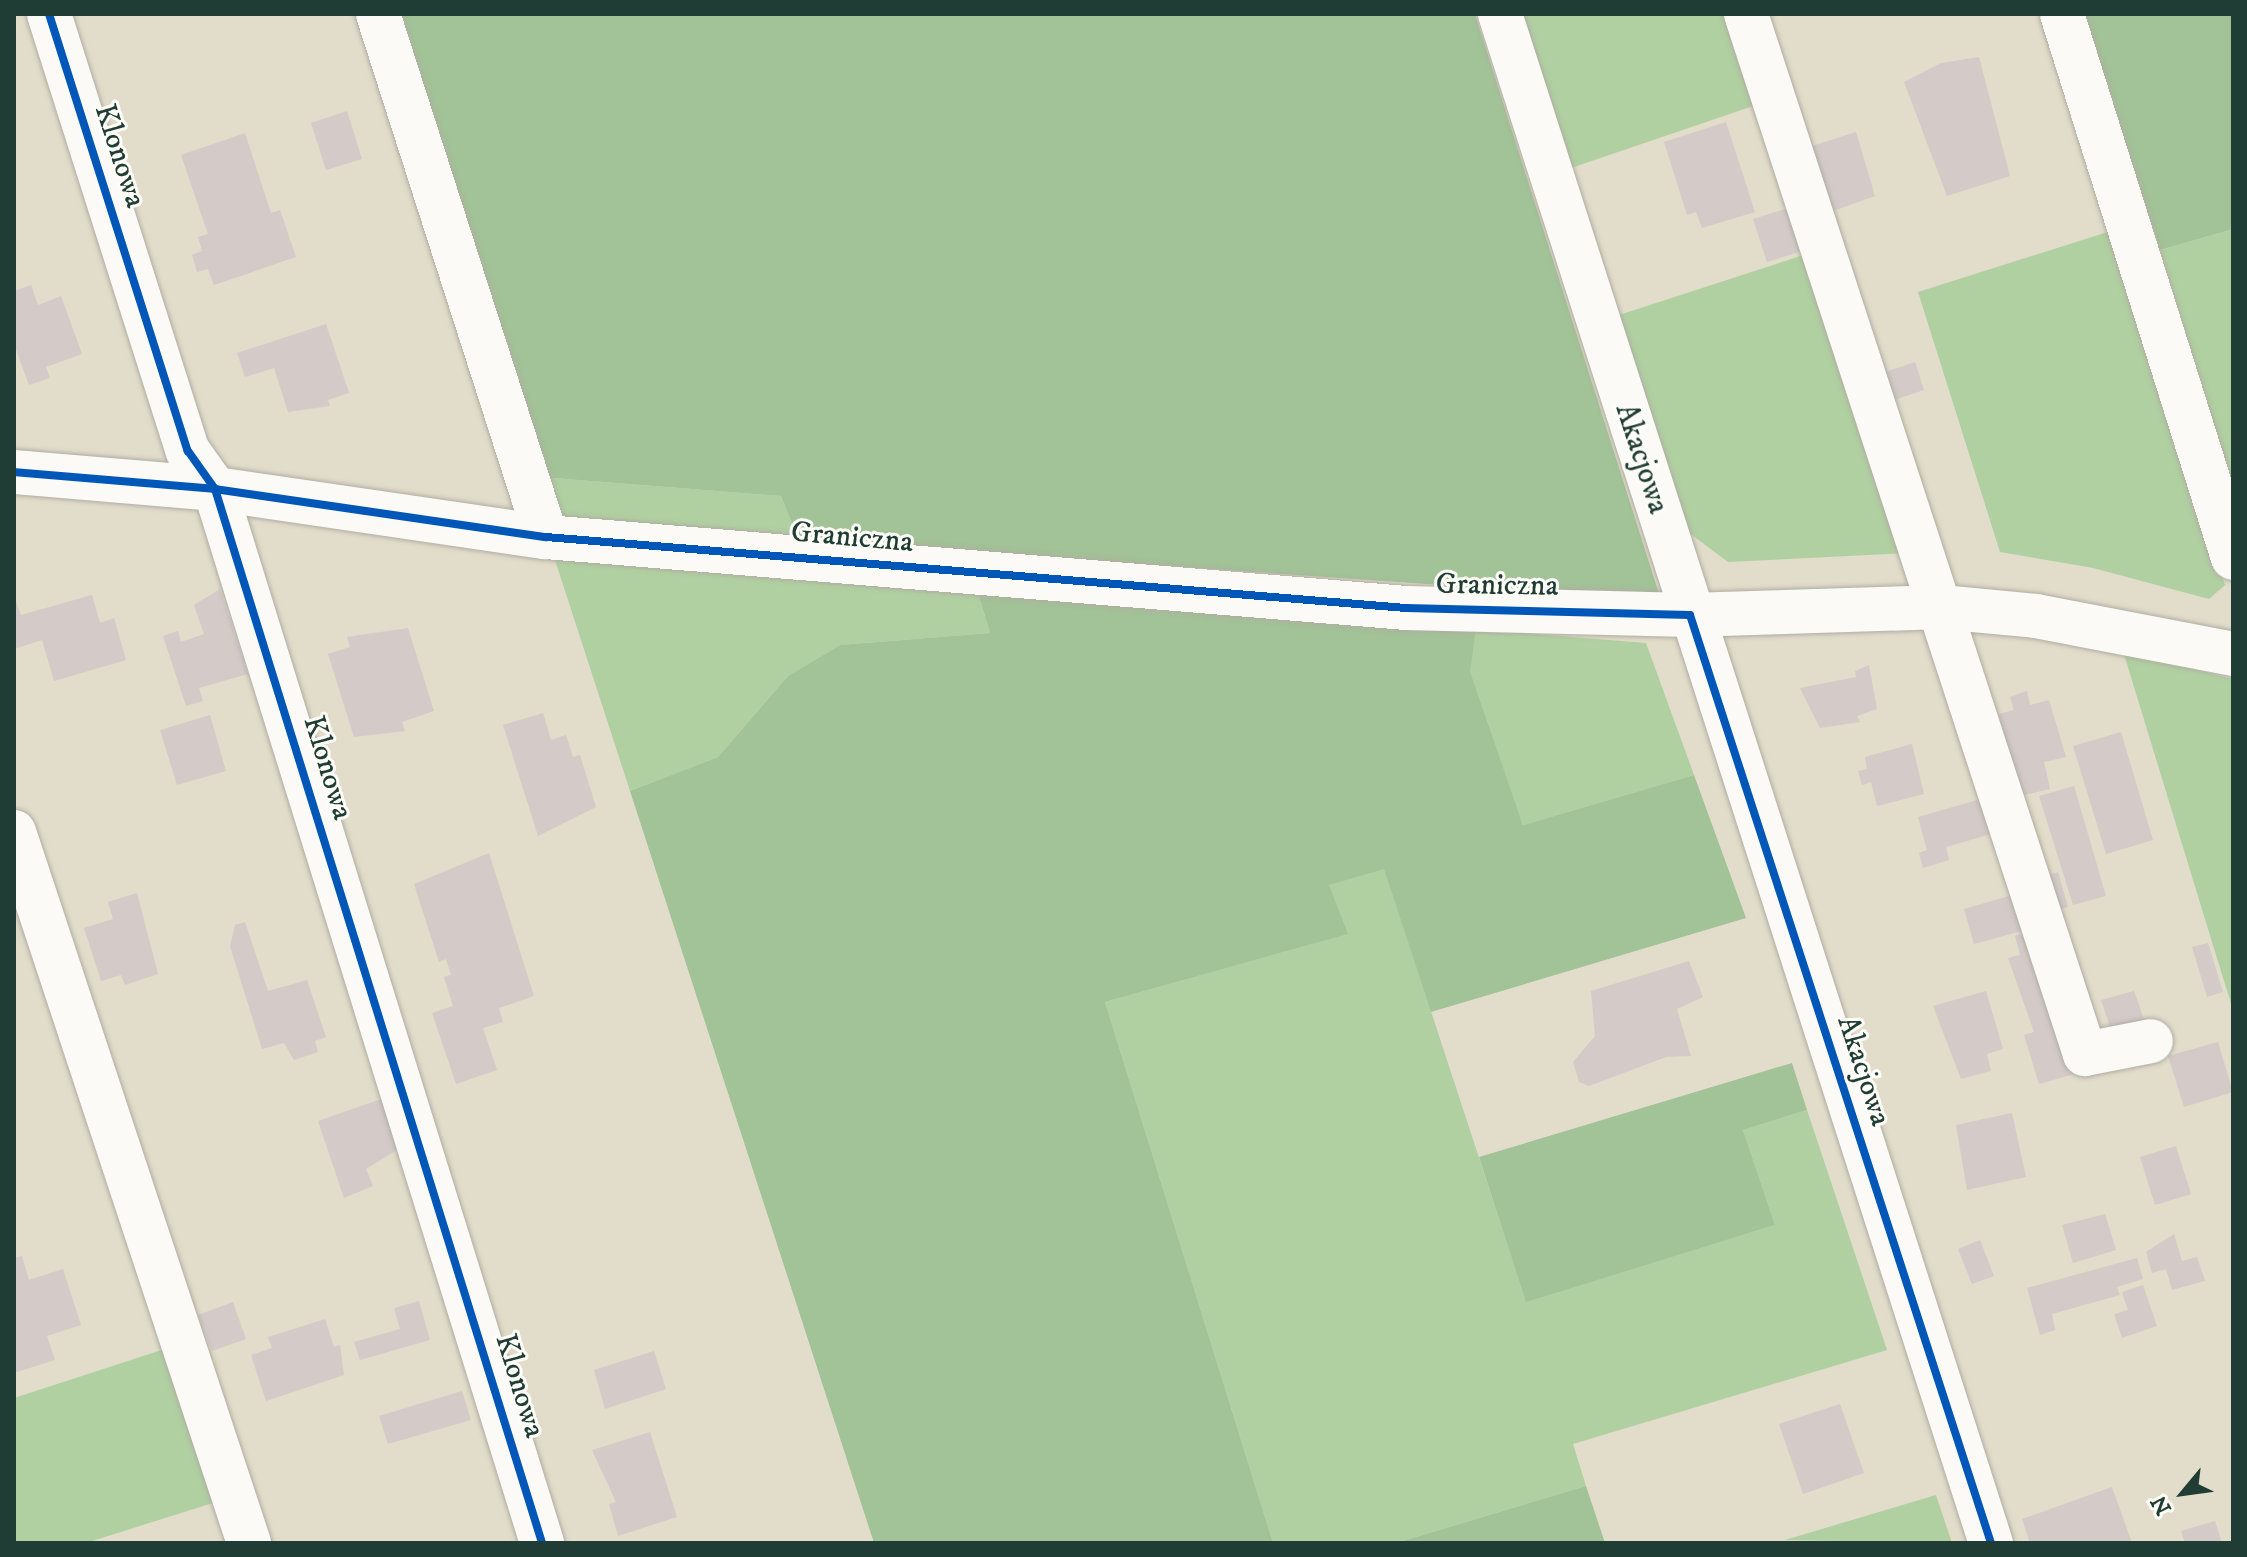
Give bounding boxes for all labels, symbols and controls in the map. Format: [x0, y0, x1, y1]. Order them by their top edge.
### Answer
street label: Klonowa [85, 100, 153, 212]
street label: Akacjowa [1606, 400, 1676, 518]
street label: Graniczna [789, 515, 915, 561]
street label: Graniczna [1435, 567, 1559, 605]
street label: Klonowa [294, 712, 360, 824]
street label: Akacjowa [1828, 1012, 1898, 1130]
street label: Klonowa [486, 1330, 552, 1442]
north arrow [2143, 1453, 2223, 1533]
text: N [2145, 1490, 2178, 1519]

